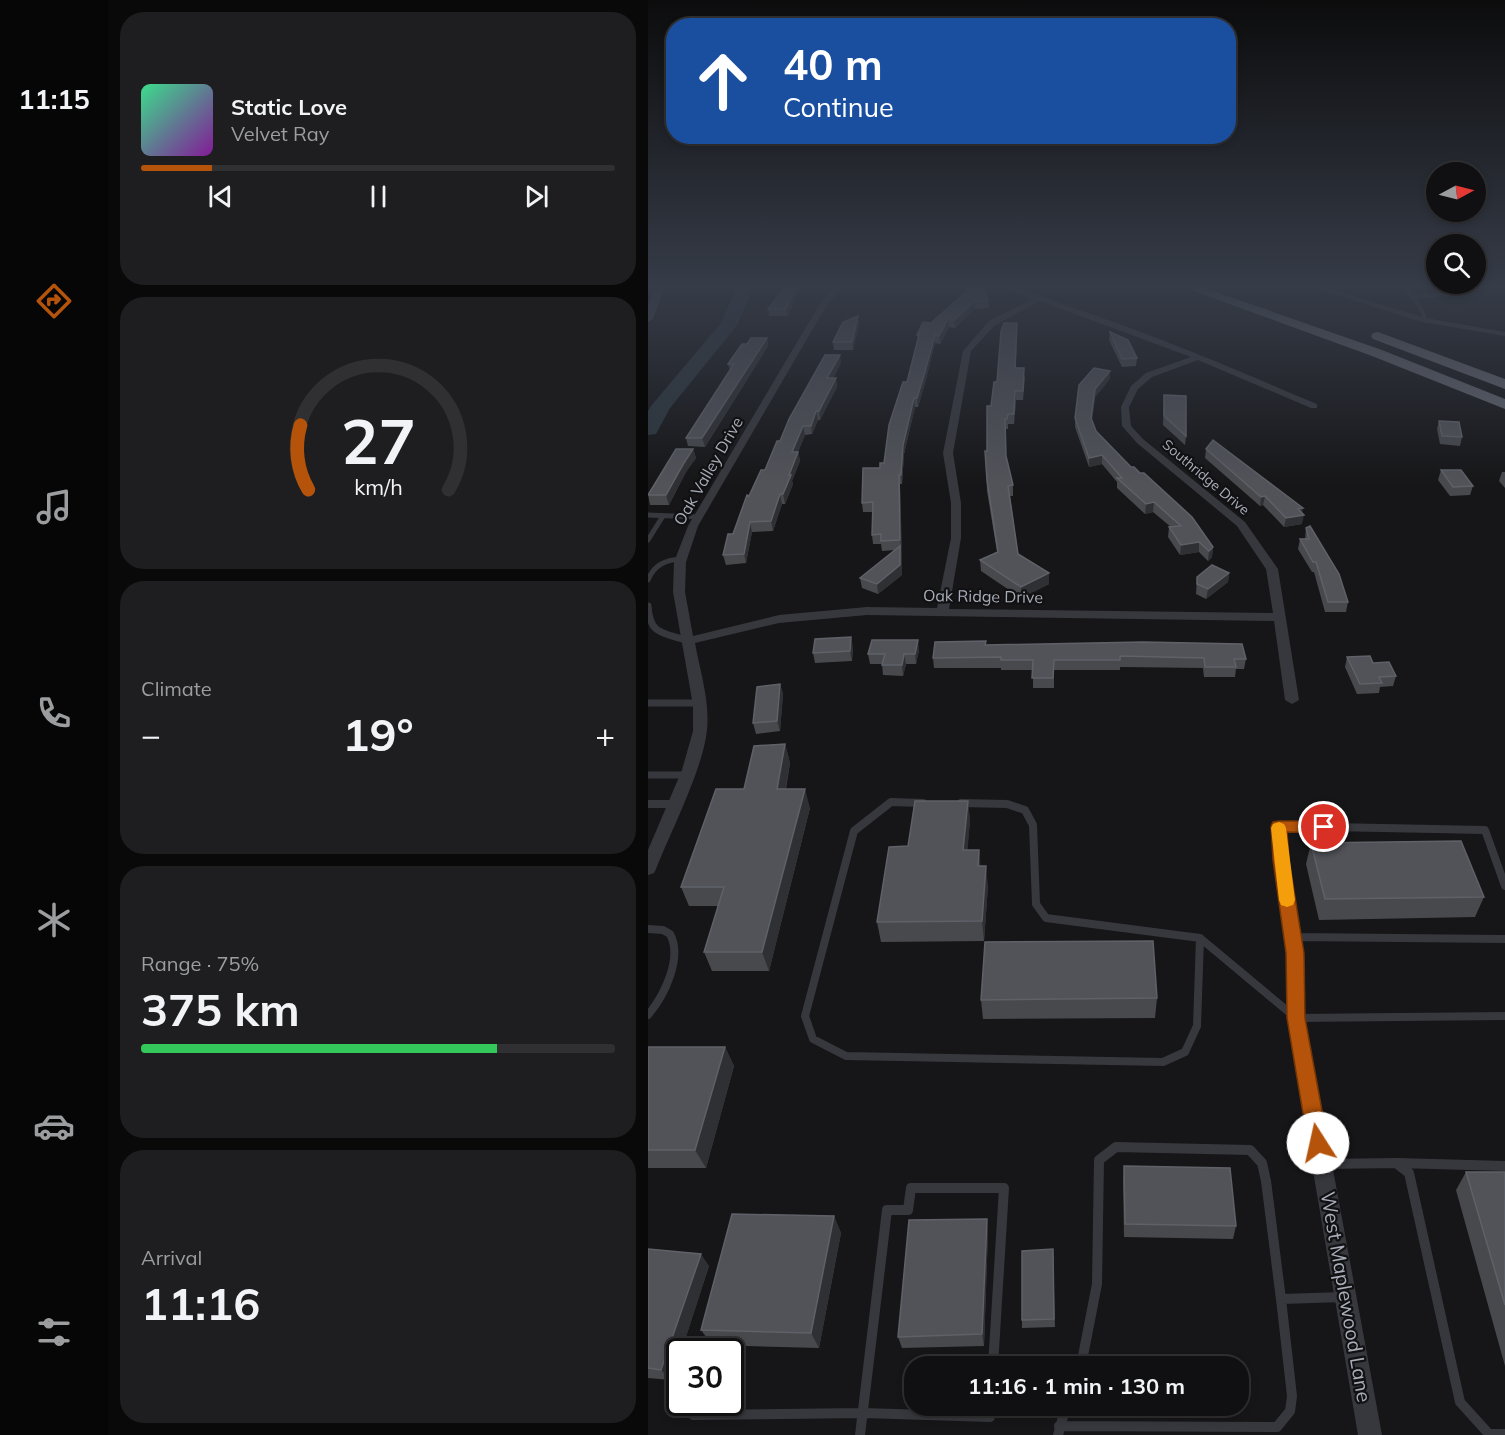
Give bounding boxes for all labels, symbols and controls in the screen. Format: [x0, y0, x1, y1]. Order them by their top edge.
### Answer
text: 40 m [783, 38, 883, 91]
icon: ahead [684, 42, 762, 120]
text: 11:15 [18, 82, 90, 116]
text: Continue [783, 90, 894, 124]
text: Static Love [231, 93, 347, 121]
text: Velvet Ray [231, 121, 329, 146]
north arrow [1426, 162, 1486, 222]
map controls [1426, 162, 1486, 294]
icon: previous [204, 180, 237, 213]
icon: pause [362, 180, 395, 213]
icon: next [520, 180, 553, 213]
button: search [1426, 234, 1486, 294]
icon: directions [33, 280, 75, 322]
text: 27 [341, 401, 415, 480]
street label: Oak Valley Drive [669, 413, 747, 529]
street label: Southridge Drive [1159, 435, 1253, 519]
text: km/h [354, 473, 402, 500]
icon: music [33, 486, 75, 528]
street label: Oak Ridge Drive [923, 585, 1043, 607]
text: Climate [141, 676, 212, 701]
icon: phone [33, 692, 75, 734]
text: 19° [342, 706, 414, 762]
text: − [141, 714, 161, 755]
text: + [595, 714, 615, 755]
pin [1298, 801, 1349, 852]
icon: arrive [1307, 810, 1340, 843]
icon: climate [33, 899, 75, 941]
text: Range · 75% [141, 951, 259, 976]
text: 375 km [141, 981, 300, 1037]
icon: car [33, 1105, 75, 1147]
position arrow [1286, 1111, 1350, 1175]
street label: West Maplewood Lane [1316, 1190, 1377, 1404]
text: Arrival [141, 1245, 202, 1270]
text: 11:16 [141, 1275, 260, 1331]
icon: filters [33, 1311, 75, 1353]
speed limit sign: 30 [666, 1338, 744, 1416]
text: 11:16 · 1 min · 130 m [968, 1372, 1185, 1400]

